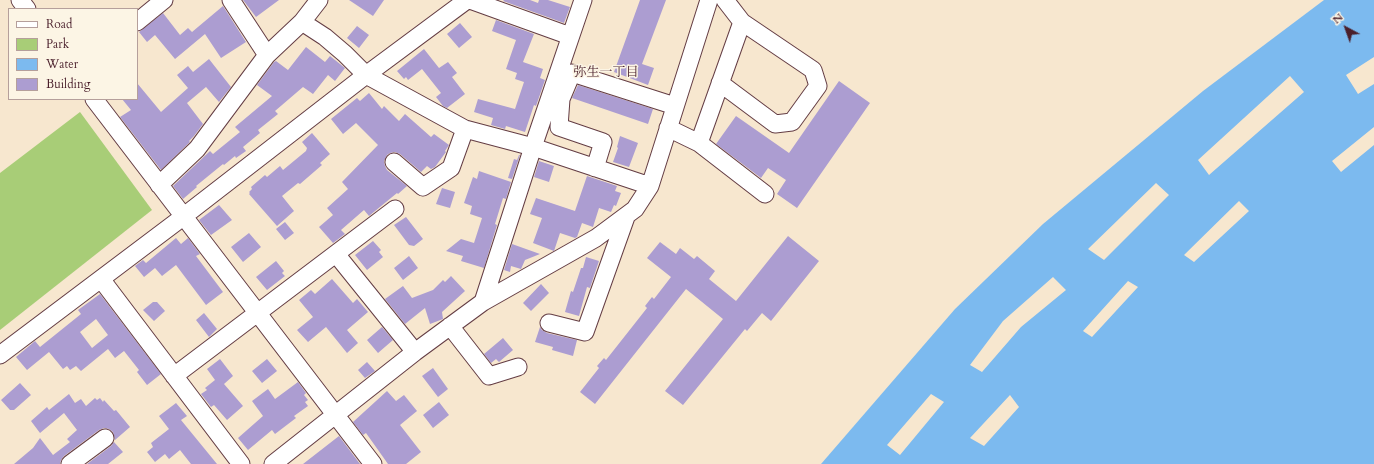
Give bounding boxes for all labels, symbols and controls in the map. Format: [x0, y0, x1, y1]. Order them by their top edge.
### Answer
legend [8, 8, 138, 100]
north arrow [1326, 8, 1366, 48]
text: N [1329, 10, 1346, 27]
text: Road [46, 16, 72, 32]
text: Park [46, 36, 69, 52]
text: Water [46, 56, 78, 72]
district label: 弥生一丁目 [574, 65, 638, 81]
text: Building [46, 76, 90, 92]

